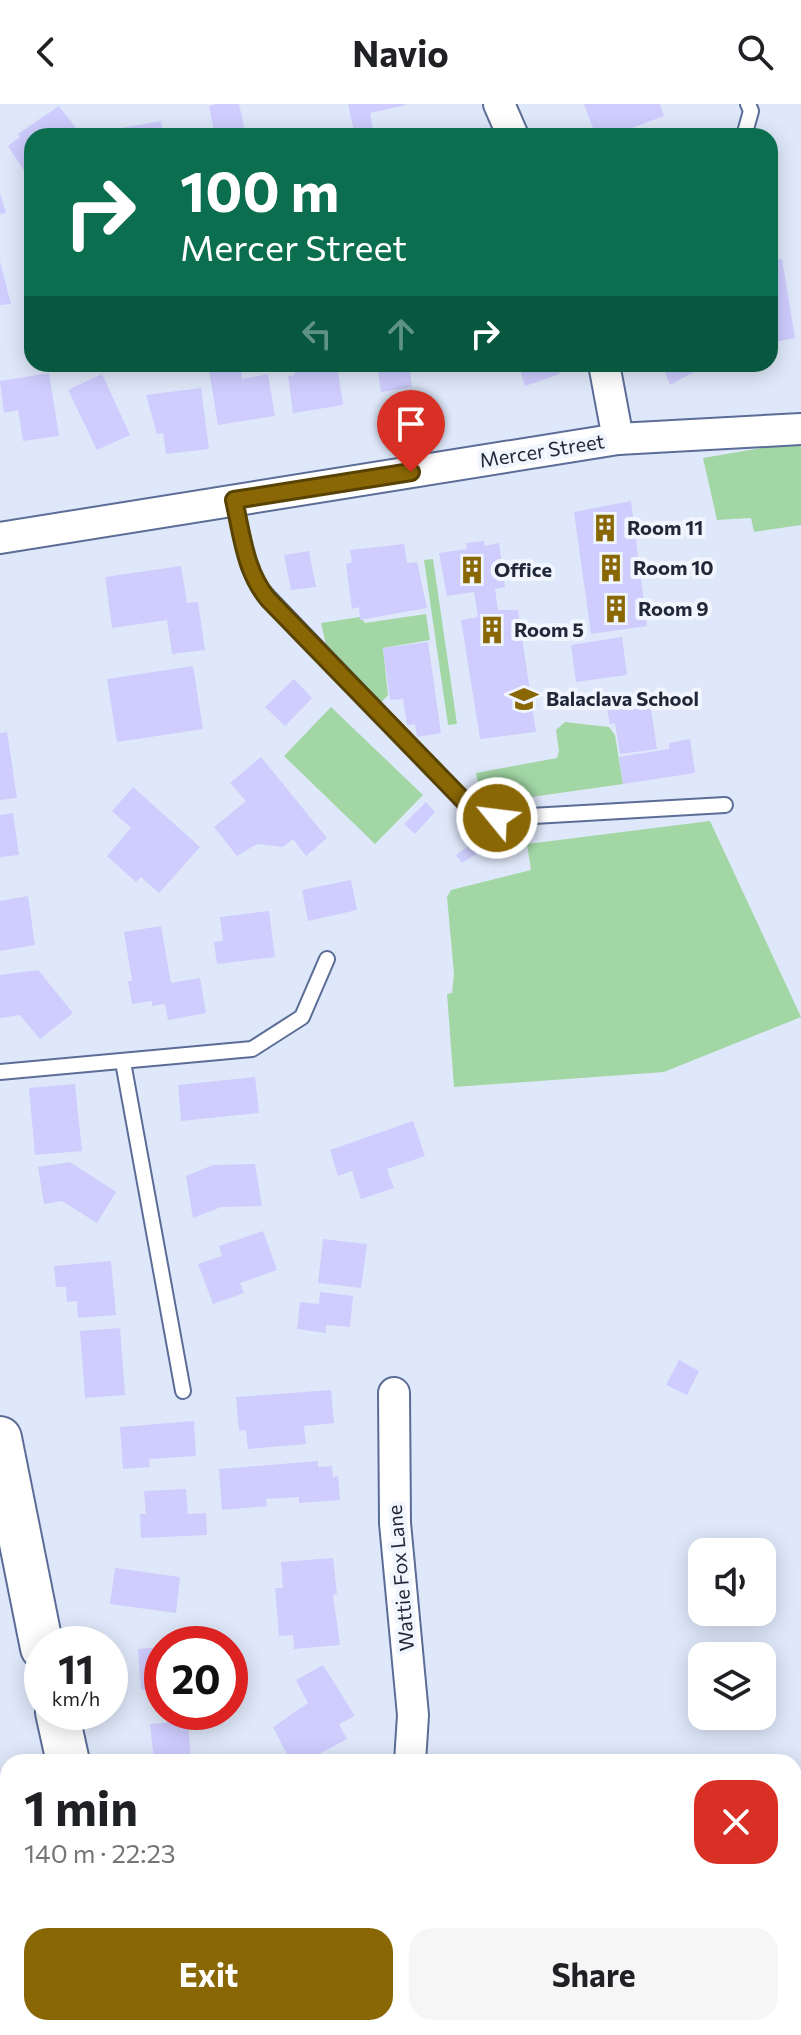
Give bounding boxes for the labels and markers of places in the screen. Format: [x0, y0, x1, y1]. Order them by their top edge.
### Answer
pin [377, 390, 445, 472]
building icon: Room 11 [590, 513, 620, 543]
place label: Room 11 [627, 515, 703, 539]
building icon: Room 10 [596, 553, 626, 583]
building icon: Office [457, 555, 487, 585]
place label: Room 10 [633, 555, 714, 579]
place label: Office [494, 557, 552, 581]
building icon: Room 9 [601, 594, 631, 624]
place label: Room 9 [638, 596, 709, 620]
building icon: Room 5 [477, 615, 507, 645]
place label: Room 5 [514, 617, 584, 641]
school or university icon: Balaclava School [509, 684, 539, 714]
place label: Balaclava School [546, 686, 699, 710]

